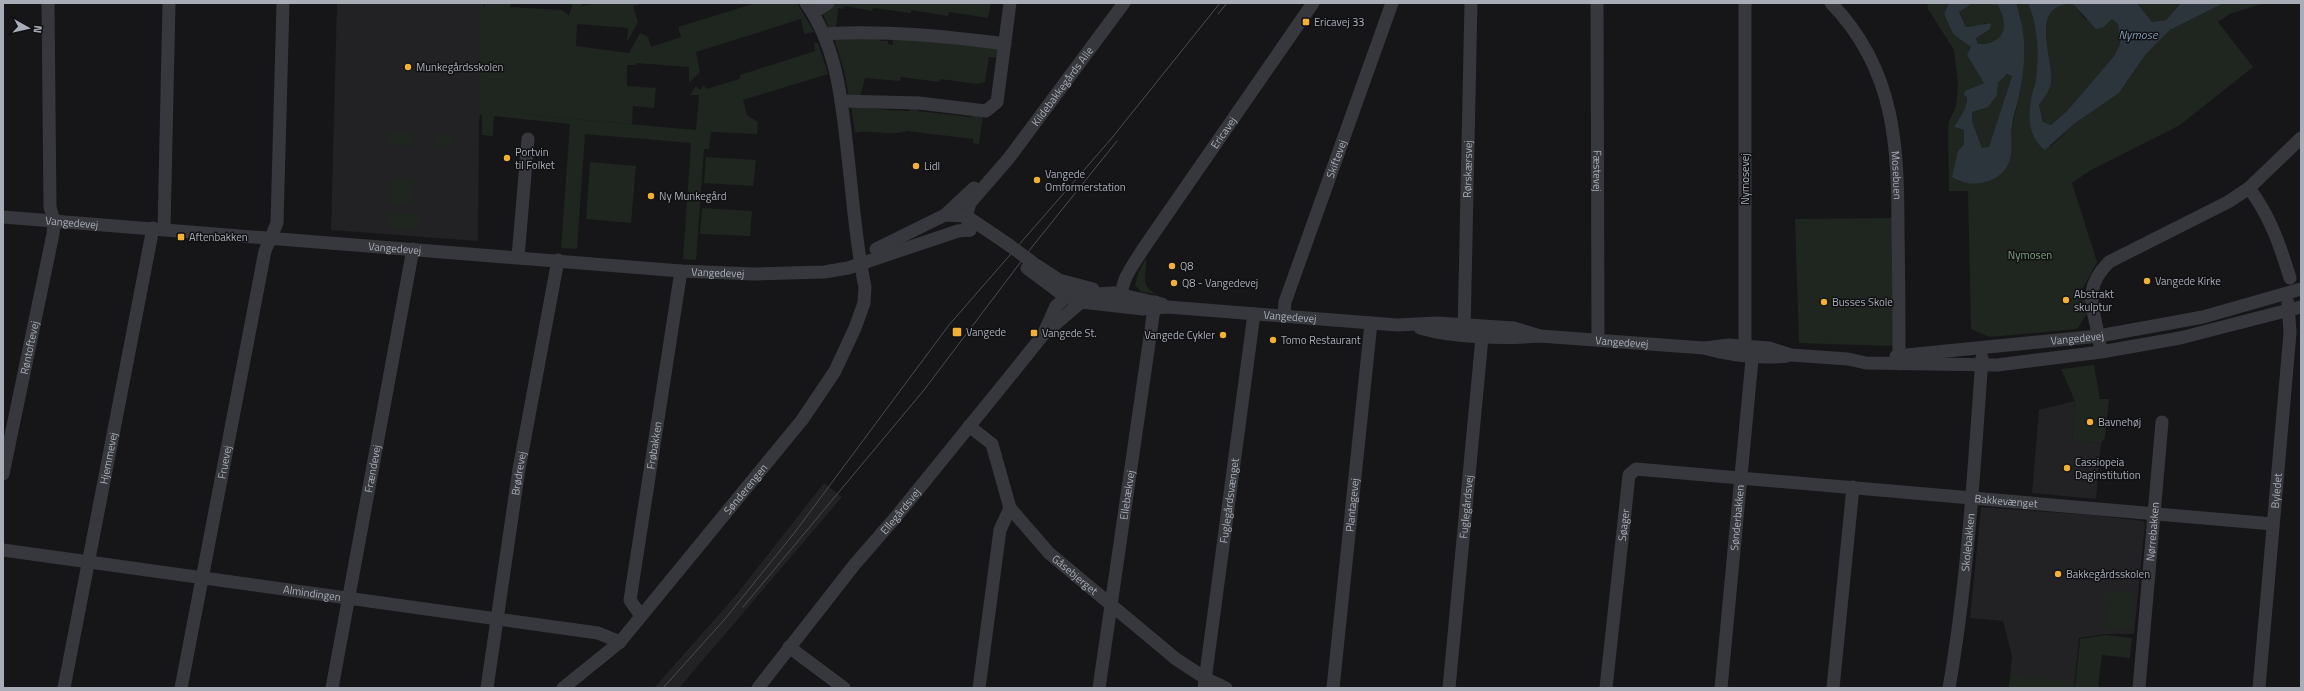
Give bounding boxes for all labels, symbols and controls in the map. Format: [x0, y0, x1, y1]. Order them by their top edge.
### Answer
north arrow [8, 8, 48, 48]
place label: Ericavej 33 [1314, 14, 1364, 30]
marker: Ericavej 33 [1301, 17, 1311, 27]
text: N [29, 25, 46, 34]
water label: Nymose [2119, 25, 2159, 44]
street label: Kildebakkegårds Alle [1027, 43, 1097, 129]
place label: Munkegårdsskolen [416, 59, 504, 75]
marker: Munkegårdsskolen [403, 62, 413, 72]
street label: Ericavej [1207, 113, 1240, 152]
street label: Skiftevej [1322, 137, 1350, 180]
street label: Rørskærsvej [1459, 140, 1476, 198]
place label: Portvin til Folket [515, 144, 555, 173]
street label: Fæstevej [1589, 150, 1606, 192]
street label: Mosebuen [1887, 150, 1906, 200]
marker: Portvin til Folket [502, 153, 512, 163]
street label: Nymosevej [1737, 153, 1753, 205]
place label: Lidl [924, 158, 940, 174]
marker: Lidl [911, 161, 921, 171]
place label: Vangede Omformerstation [1045, 166, 1126, 195]
marker: Vangede Omformerstation [1032, 175, 1042, 185]
place label: Ny Munkegård [659, 188, 727, 204]
marker: Ny Munkegård [646, 191, 656, 201]
street label: Vangedevej [45, 212, 99, 233]
place label: Aftenbakken [189, 229, 248, 245]
marker: Aftenbakken [176, 232, 186, 242]
street label: Vangedevej [368, 238, 422, 258]
park label: Nymosen [2008, 247, 2052, 263]
place label: Q8 [1180, 258, 1193, 274]
marker: Q8 [1167, 261, 1177, 271]
street label: Vangedevej [691, 263, 745, 282]
place label: Vangede Kirke [2155, 273, 2221, 289]
place label: Q8 - Vangedevej [1182, 275, 1258, 291]
marker: Vangede Kirke [2142, 276, 2152, 286]
marker: Q8 - Vangedevej [1169, 278, 1179, 288]
place label: Abstrakt skulptur [2074, 286, 2114, 315]
place label: Busses Skole [1832, 294, 1893, 310]
marker: Abstrakt skulptur [2061, 295, 2071, 305]
marker: Busses Skole [1819, 297, 1829, 307]
street label: Vangedevej [1263, 307, 1317, 327]
street label: Røntoftevej [16, 320, 43, 376]
place label: Vangede [966, 324, 1007, 340]
place label: Vangede St. [1042, 325, 1097, 341]
marker: Vangede [951, 326, 963, 338]
place label: Vangede Cykler [1144, 327, 1215, 343]
street label: Vangedevej [2050, 327, 2105, 349]
marker: Vangede St. [1029, 328, 1039, 338]
marker: Vangede Cykler [1218, 330, 1228, 340]
place label: Tomo Restaurant [1281, 332, 1361, 348]
street label: Vangedevej [1595, 332, 1649, 352]
marker: Tomo Restaurant [1268, 335, 1278, 345]
place label: Bavnehøj [2098, 414, 2141, 430]
marker: Bavnehøj [2085, 417, 2095, 427]
street label: Frøbakken [642, 420, 666, 470]
street label: Hjemmevej [96, 431, 121, 486]
street label: Frændevej [360, 443, 385, 494]
street label: Fruevej [213, 444, 235, 480]
street label: Brødrevej [507, 450, 530, 496]
place label: Cassiopeia Daginstitution [2075, 454, 2141, 483]
street label: Fuglegårdsvænget [1215, 457, 1243, 544]
street label: Sønderengen [720, 460, 771, 518]
marker: Cassiopeia Daginstitution [2062, 463, 2072, 473]
street label: Ellebækvej [1115, 469, 1138, 521]
street label: Byledet [2267, 472, 2286, 509]
street label: Fuglegårdsvej [1455, 474, 1477, 539]
street label: Plantagevej [1341, 477, 1363, 533]
street label: Sønderbakken [1726, 484, 1748, 551]
street label: Ellegårdsvej [876, 485, 924, 538]
street label: Bakkevænget [1974, 490, 2038, 512]
street label: Nørrebakken [2142, 501, 2163, 562]
street label: Søager [1614, 508, 1633, 542]
street label: Skolebakken [1957, 512, 1978, 572]
street label: Gåsebjerget [1048, 551, 1101, 599]
place label: Bakkegårdsskolen [2066, 566, 2150, 582]
marker: Bakkegårdsskolen [2053, 569, 2063, 579]
street label: Almindingen [282, 581, 342, 605]

